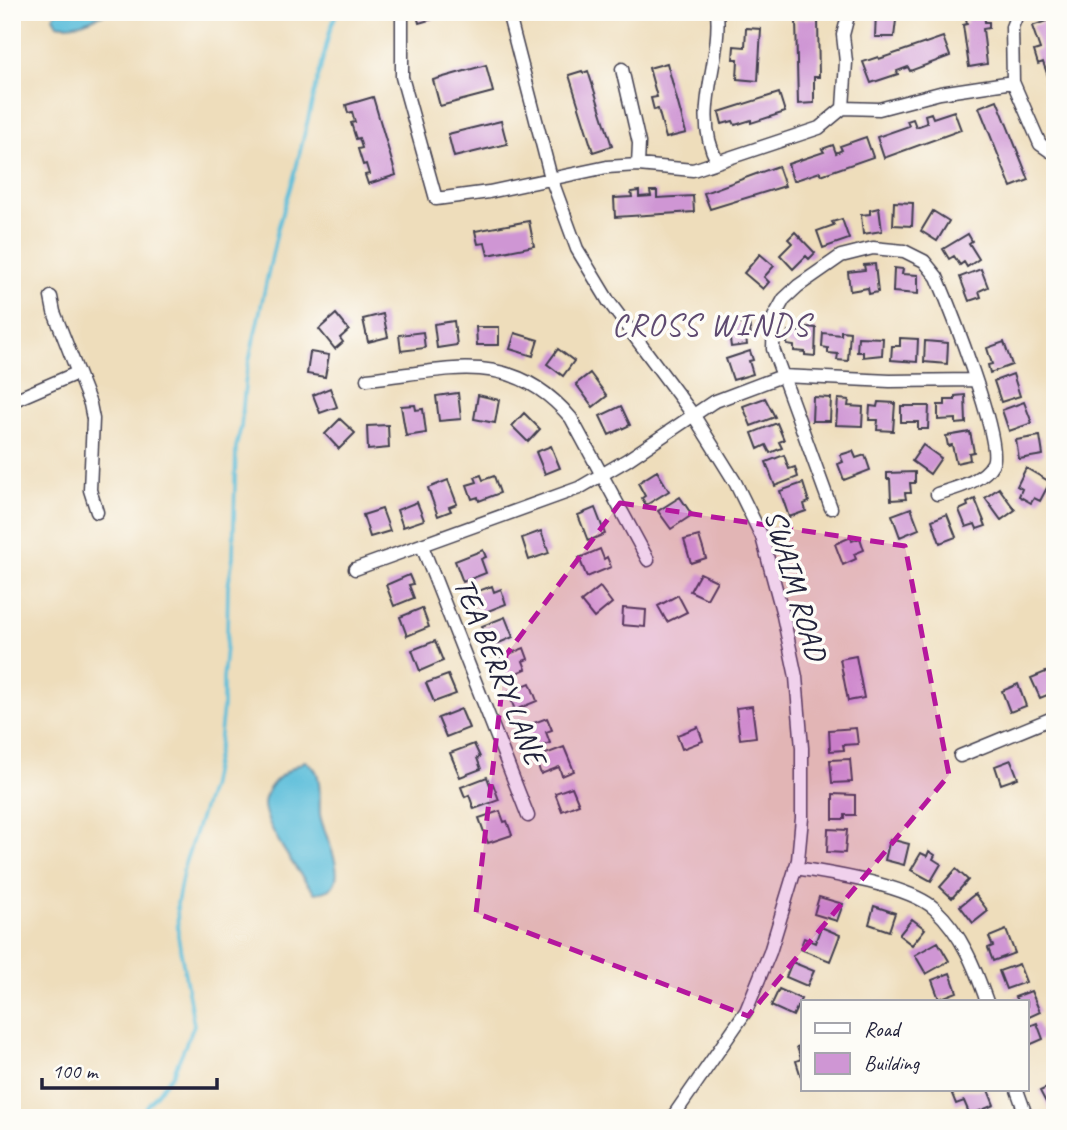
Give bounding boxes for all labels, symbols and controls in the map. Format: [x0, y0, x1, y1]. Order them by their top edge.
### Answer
district label: CROSS WINDS [612, 304, 815, 345]
street label: SWAIM ROAD [756, 505, 836, 667]
street label: TEA BERRY LANE [445, 572, 556, 773]
legend [801, 1000, 1028, 1092]
text: Road [864, 1016, 903, 1042]
scale bar [42, 1046, 217, 1090]
text: Building [864, 1050, 921, 1076]
text: 100 m [52, 1058, 99, 1084]

